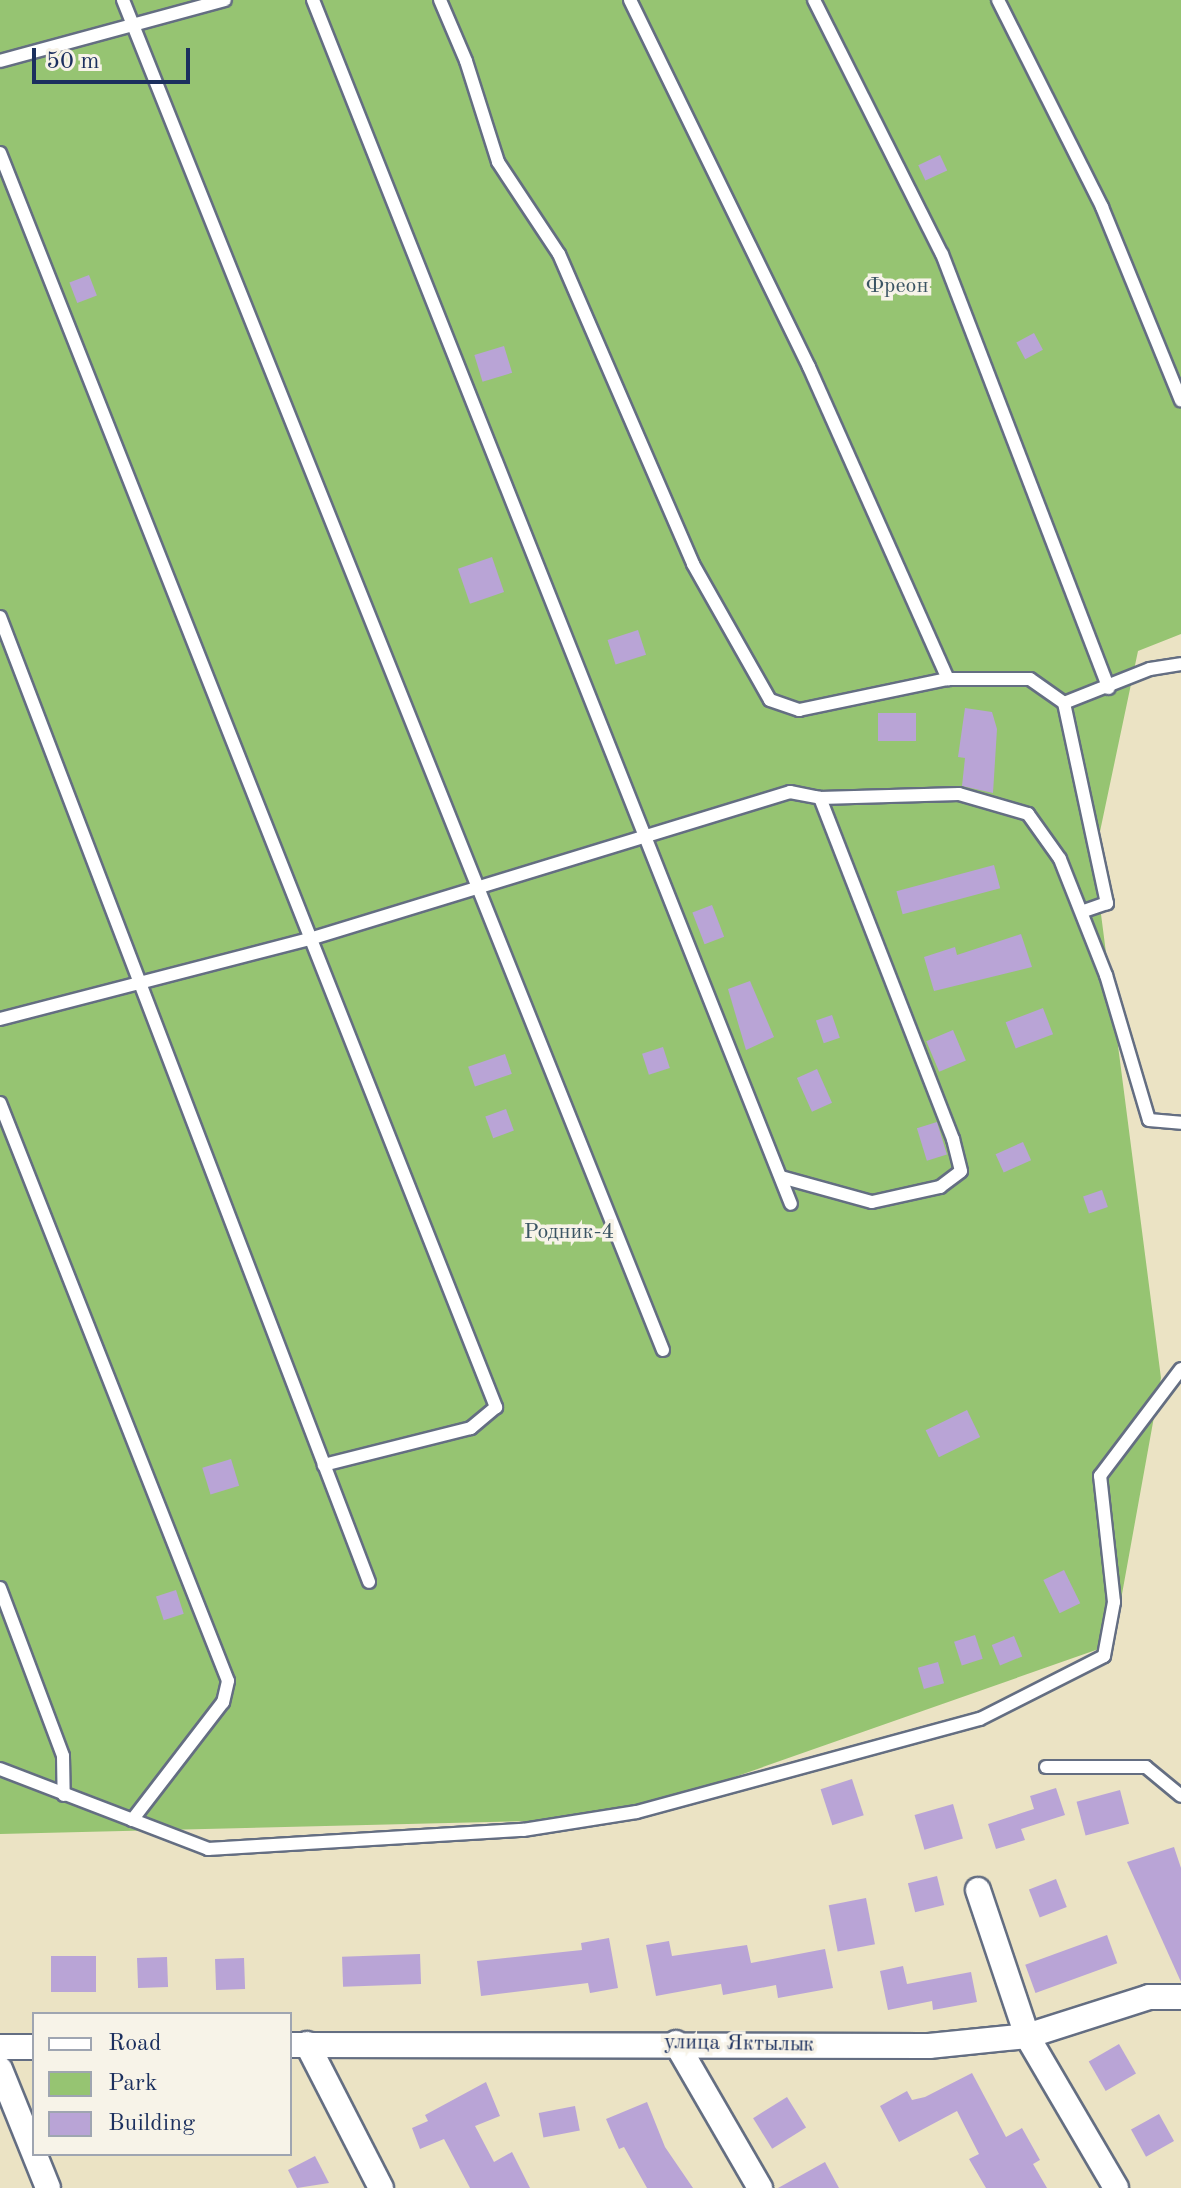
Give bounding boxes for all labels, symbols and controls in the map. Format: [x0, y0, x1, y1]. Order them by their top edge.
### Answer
scale bar [36, 32, 194, 82]
text: 50 m [46, 50, 100, 74]
park label: Фреон [866, 274, 928, 300]
park label: Родник-4 [524, 1220, 614, 1246]
legend [32, 2012, 292, 2156]
street label: улица Яктылык [664, 2029, 814, 2059]
text: Road [108, 2032, 161, 2056]
text: Park [108, 2072, 157, 2096]
text: Building [108, 2112, 195, 2136]

